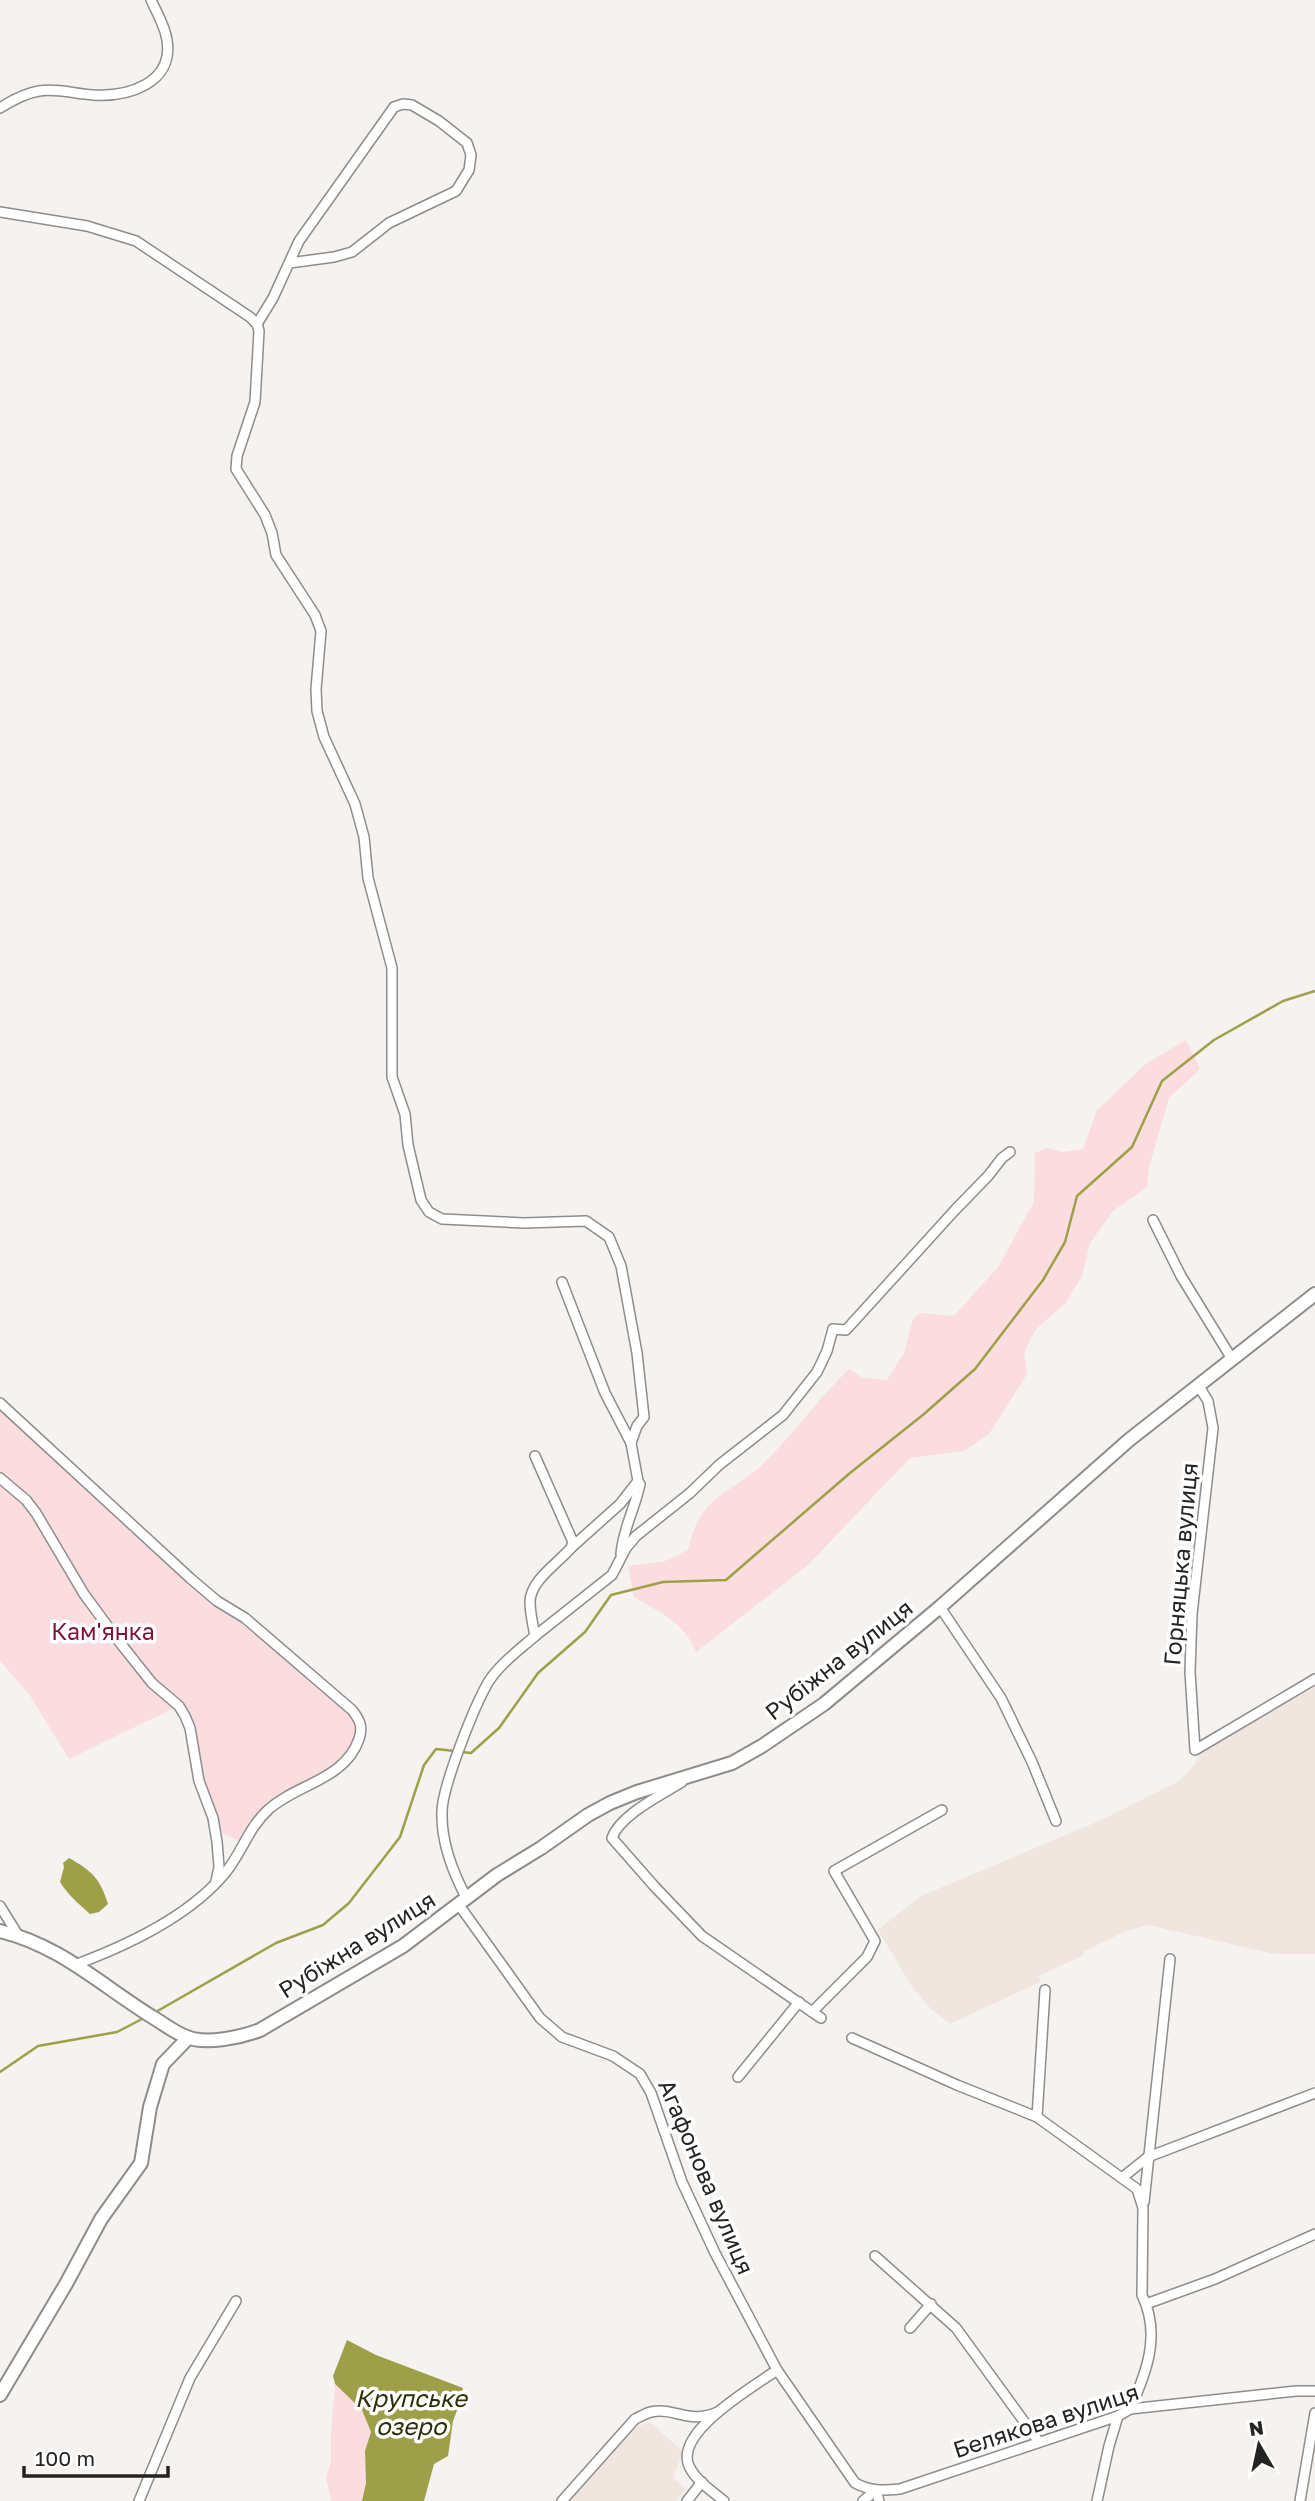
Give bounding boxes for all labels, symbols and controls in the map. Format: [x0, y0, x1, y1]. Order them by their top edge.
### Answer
street label: Горняцька вулиця [1157, 1461, 1203, 1667]
street label: Рубіжна вулиця [759, 1593, 918, 1725]
park label: Кам'янка [51, 1617, 155, 1645]
street label: Рубіжна вулиця [273, 1885, 440, 2004]
street label: Агафонова вулиця [653, 2075, 761, 2278]
street label: Белякова вулиця [949, 2377, 1142, 2463]
water label: Крупське озеро [355, 2383, 469, 2440]
north arrow [1224, 2410, 1294, 2480]
text: N [1247, 2415, 1265, 2440]
scale bar [24, 2434, 168, 2478]
text: 100 m [35, 2445, 95, 2471]

